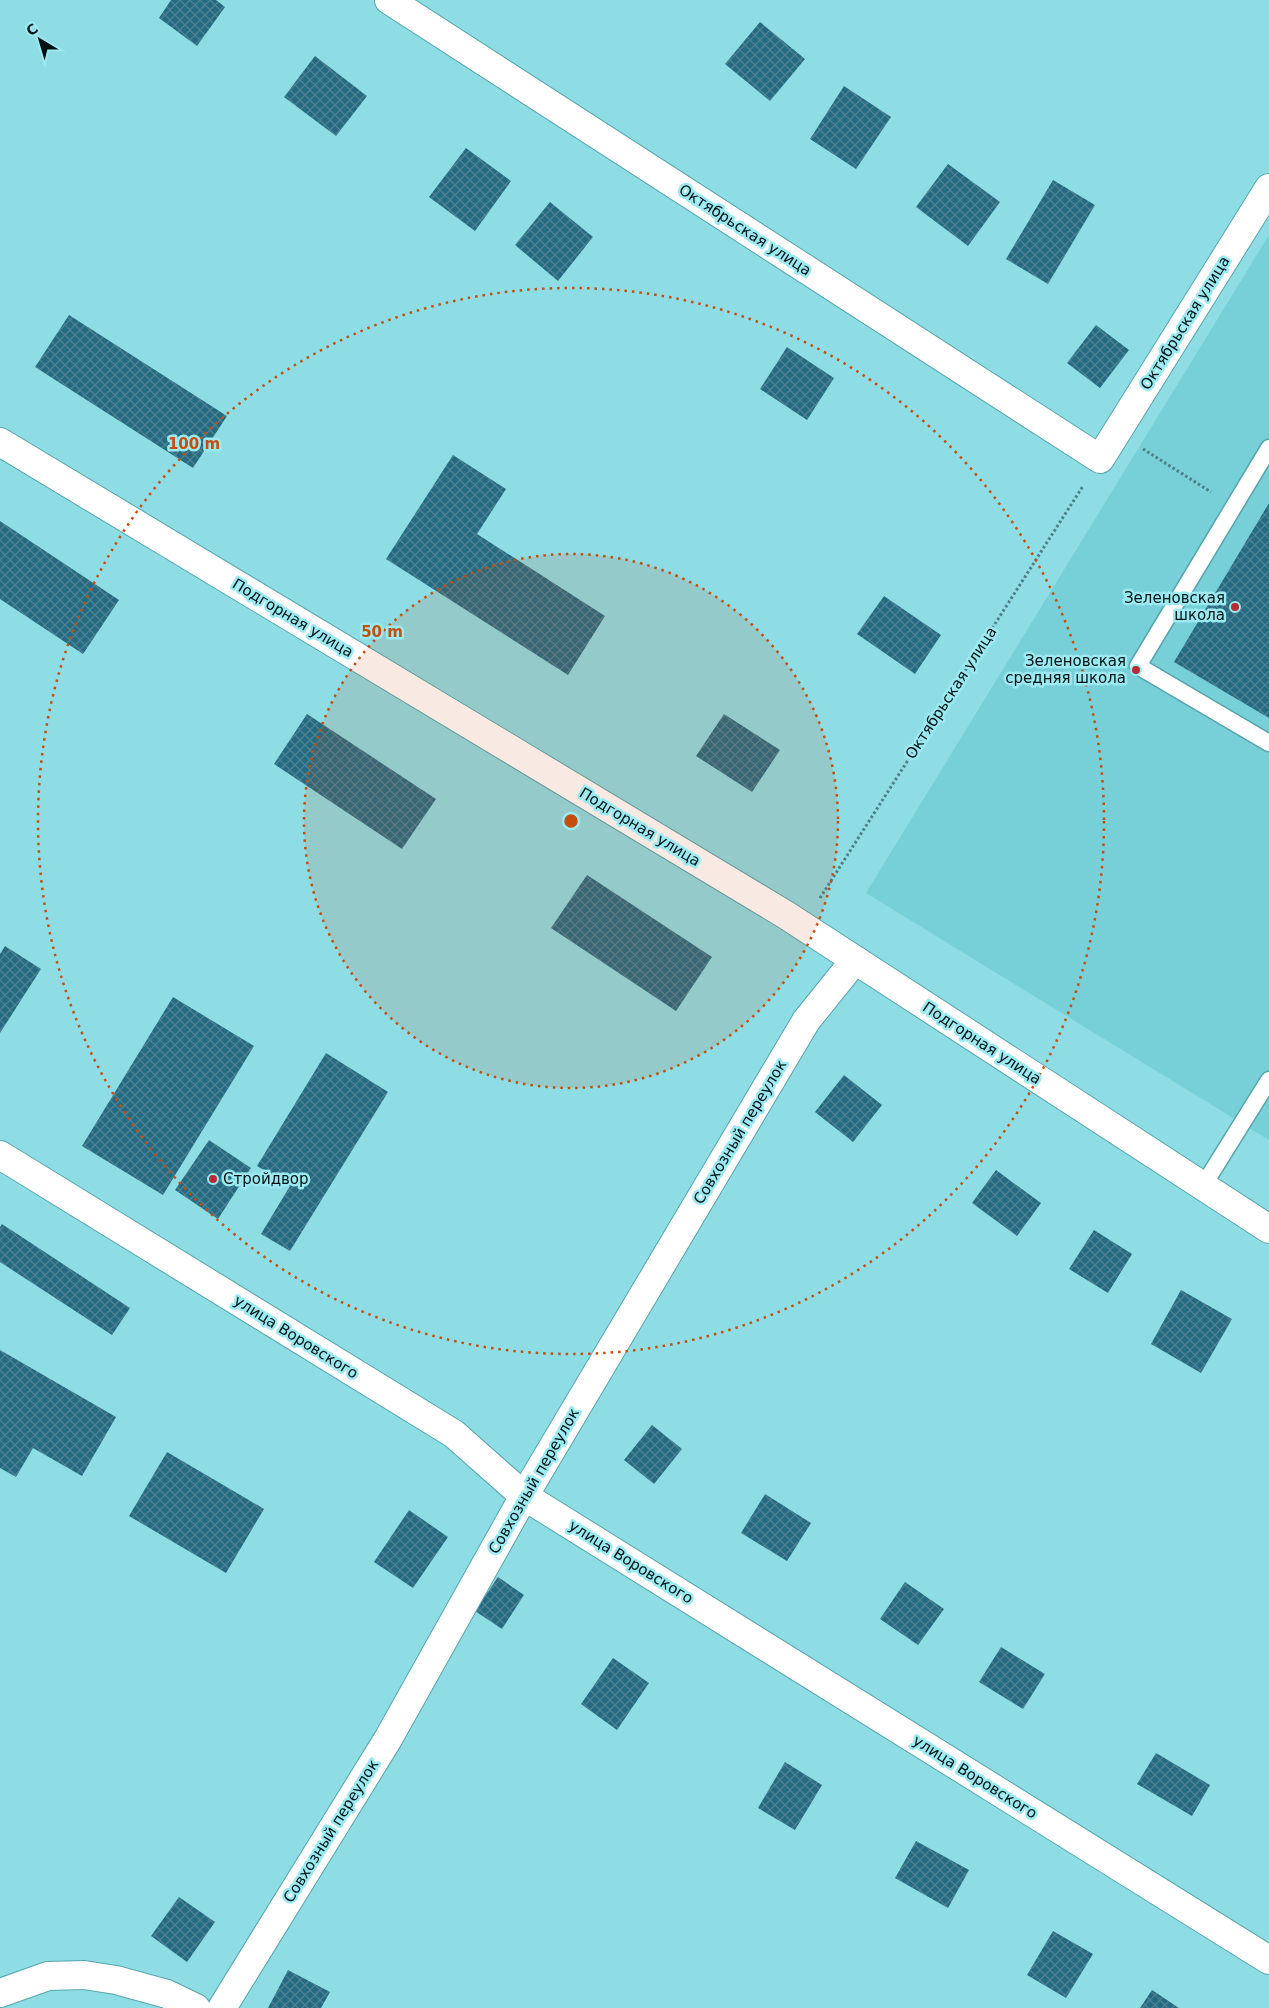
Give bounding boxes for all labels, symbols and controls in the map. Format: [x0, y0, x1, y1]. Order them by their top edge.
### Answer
north arrow [15, 15, 65, 65]
text: С [23, 20, 41, 39]
street label: Октябрьская улица [675, 180, 815, 280]
street label: Октябрьская улица [1137, 253, 1233, 393]
text: 100 m [168, 435, 220, 453]
street label: Подгорная улица [229, 575, 357, 661]
place label: Зеленовская школа [1124, 589, 1225, 624]
marker: Зеленовская школа [1229, 601, 1241, 613]
text: 50 m [361, 623, 403, 641]
street label: Октябрьская улица [901, 623, 1001, 763]
place label: Зеленовская средняя школа [1005, 652, 1126, 687]
marker: Зеленовская средняя школа [1130, 664, 1142, 676]
street label: Подгорная улица [576, 784, 704, 870]
centre of rings [562, 812, 580, 830]
street label: Подгорная улица [919, 998, 1045, 1088]
street label: Совхозный переулок [690, 1057, 790, 1207]
place label: Стройдвор [223, 1170, 309, 1188]
marker: Стройдвор [207, 1173, 219, 1185]
street label: улица Воровского [231, 1291, 361, 1383]
street label: Совхозный переулок [485, 1405, 583, 1557]
street label: улица Воровского [566, 1516, 696, 1608]
street label: улица Воровского [910, 1731, 1040, 1823]
street label: Совхозный переулок [280, 1756, 382, 1906]

